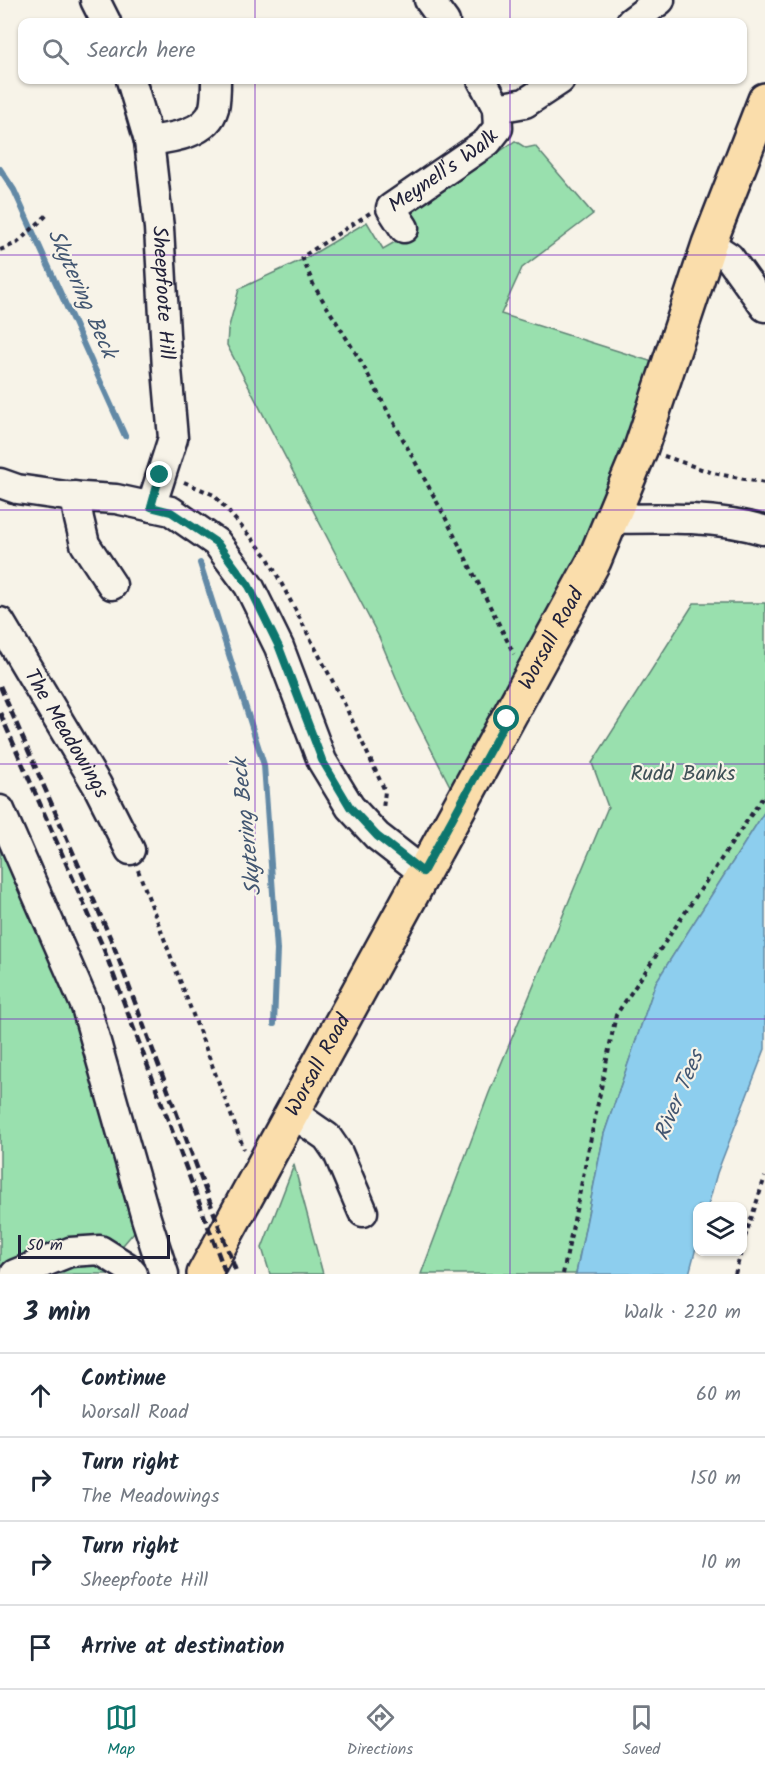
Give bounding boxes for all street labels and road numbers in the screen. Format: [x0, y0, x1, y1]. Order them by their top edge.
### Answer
street label: Meynell's Walk [382, 122, 507, 222]
street label: Sheepfoote Hill [142, 225, 183, 360]
street label: Worsall Road [510, 581, 593, 696]
street label: The Meadowings [15, 663, 118, 804]
street label: Worsall Road [277, 1007, 360, 1122]

